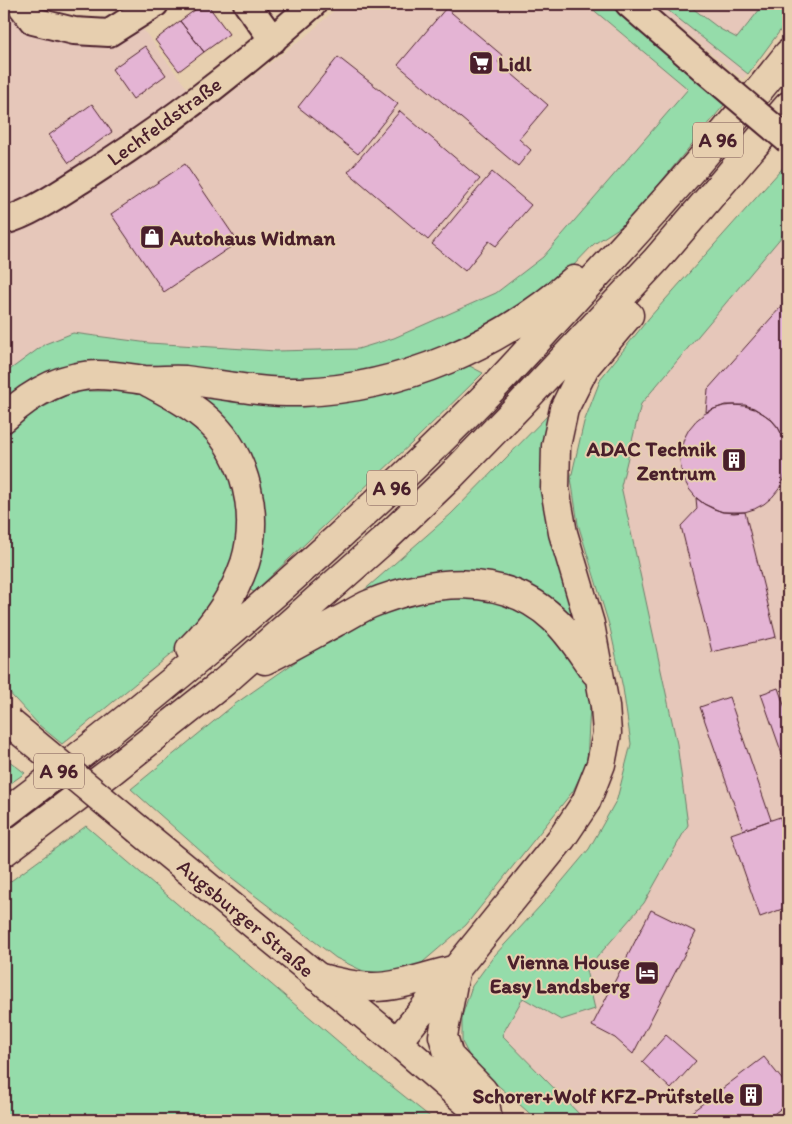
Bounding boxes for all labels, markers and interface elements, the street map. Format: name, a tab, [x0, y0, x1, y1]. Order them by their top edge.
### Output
supermarket icon: Lidl	[468, 50, 494, 76]
place label: Lidl	[498, 51, 533, 76]
street label: Lechfeldstraße	[102, 71, 226, 171]
road number: A 96	[693, 122, 743, 158]
shop icon: Autohaus Widman	[139, 224, 165, 250]
place label: Autohaus Widman	[169, 225, 336, 250]
place label: ADAC Technik Zentrum	[585, 436, 717, 485]
building icon: ADAC Technik Zentrum	[721, 447, 747, 473]
road number: A 96	[367, 470, 417, 506]
road number: A 96	[34, 754, 84, 788]
street label: Augsburger Straße	[172, 853, 320, 983]
place label: Vienna House Easy Landsberg	[490, 949, 630, 999]
hotel icon: Vienna House Easy Landsberg	[634, 960, 660, 986]
building icon: Schorer+Wolf KFZ-Prüfstelle	[738, 1082, 764, 1108]
place label: Schorer+Wolf KFZ-Prüfstelle	[472, 1083, 734, 1108]

